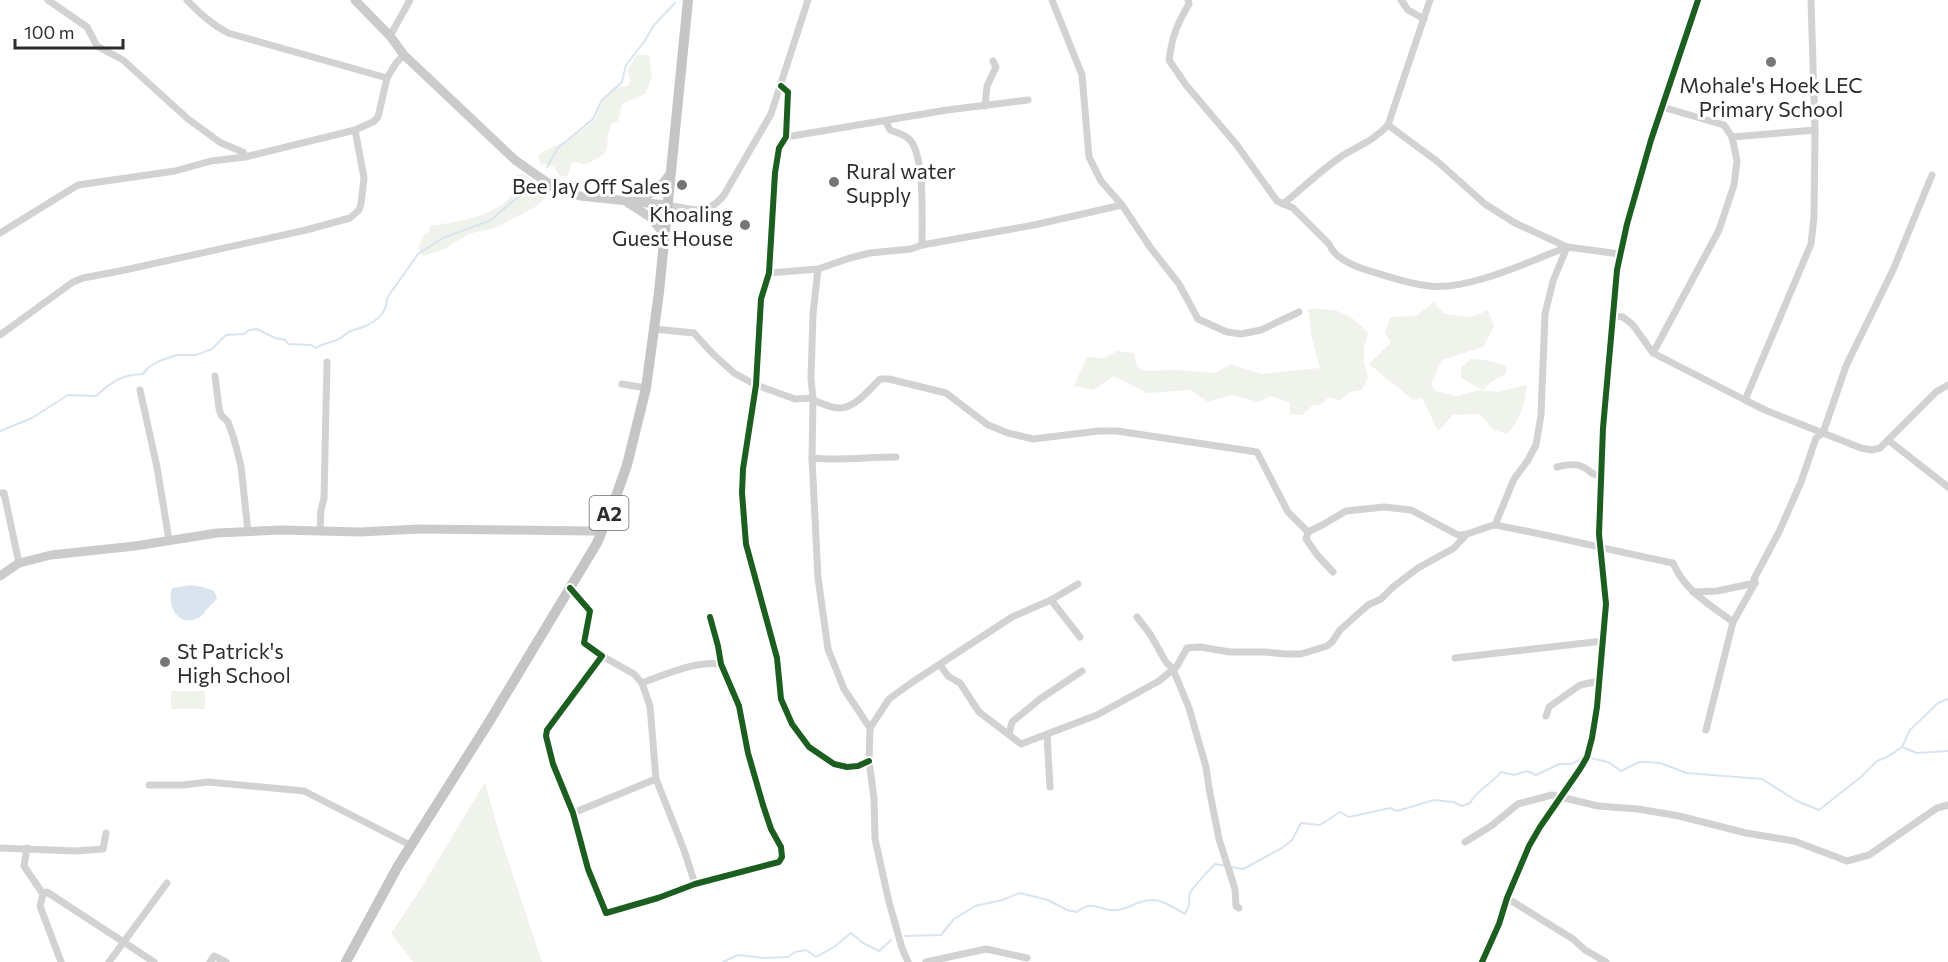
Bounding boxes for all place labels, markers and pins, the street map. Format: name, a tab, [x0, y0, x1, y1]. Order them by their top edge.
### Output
marker: Mohale's Hoek LEC Primary School	[1764, 55, 1778, 69]
place label: Mohale's Hoek LEC Primary School	[1679, 72, 1863, 121]
place label: Rural water Supply	[846, 158, 956, 207]
place label: Bee Jay Off Sales	[512, 173, 670, 198]
marker: Rural water Supply	[827, 175, 841, 189]
marker: Bee Jay Off Sales	[675, 178, 689, 192]
place label: Khoaling Guest House	[612, 201, 733, 250]
marker: Khoaling Guest House	[738, 218, 752, 232]
place label: St Patrick's High School	[177, 638, 291, 687]
marker: St Patrick's High School	[158, 655, 172, 669]

